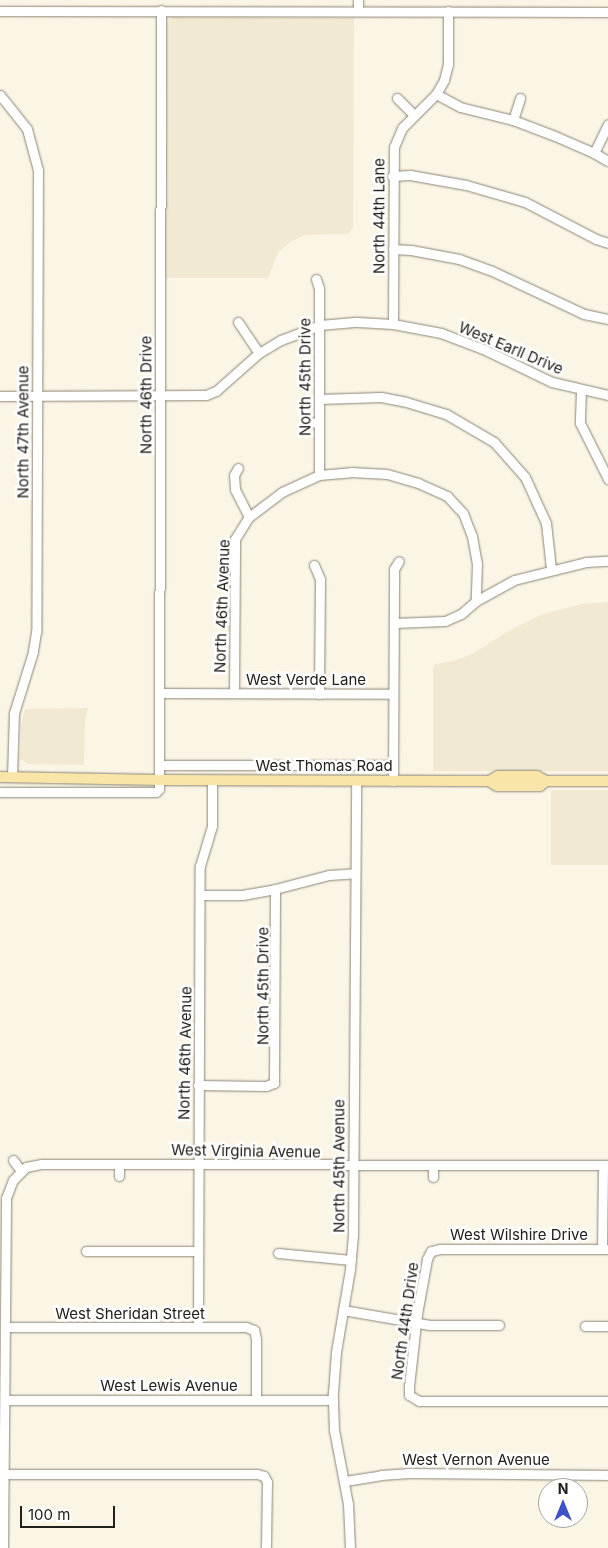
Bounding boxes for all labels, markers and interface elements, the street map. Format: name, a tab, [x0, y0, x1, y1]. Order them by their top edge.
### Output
street label: North 44th Lane	[370, 158, 388, 274]
street label: North 45th Drive	[296, 318, 314, 436]
street label: West Earll Drive	[456, 318, 566, 378]
street label: North 46th Drive	[137, 336, 155, 454]
street label: North 47th Avenue	[14, 365, 32, 499]
street label: North 46th Avenue	[211, 539, 233, 673]
street label: West Verde Lane	[246, 671, 366, 689]
street label: West Thomas Road	[255, 757, 393, 775]
street label: North 45th Drive	[254, 927, 272, 1045]
street label: North 46th Avenue	[175, 986, 195, 1120]
street label: North 45th Avenue	[330, 1099, 348, 1233]
street label: West Virginia Avenue	[171, 1141, 321, 1161]
street label: West Wilshire Drive	[450, 1226, 588, 1244]
street label: North 44th Drive	[388, 1261, 422, 1381]
street label: West Sheridan Street	[55, 1305, 205, 1323]
street label: West Lewis Avenue	[100, 1377, 238, 1395]
street label: West Vernon Avenue	[402, 1451, 550, 1469]
north arrow	[538, 1478, 588, 1528]
text: N	[558, 1480, 568, 1497]
scale bar	[22, 1496, 118, 1528]
text: 100 m	[28, 1505, 70, 1524]

